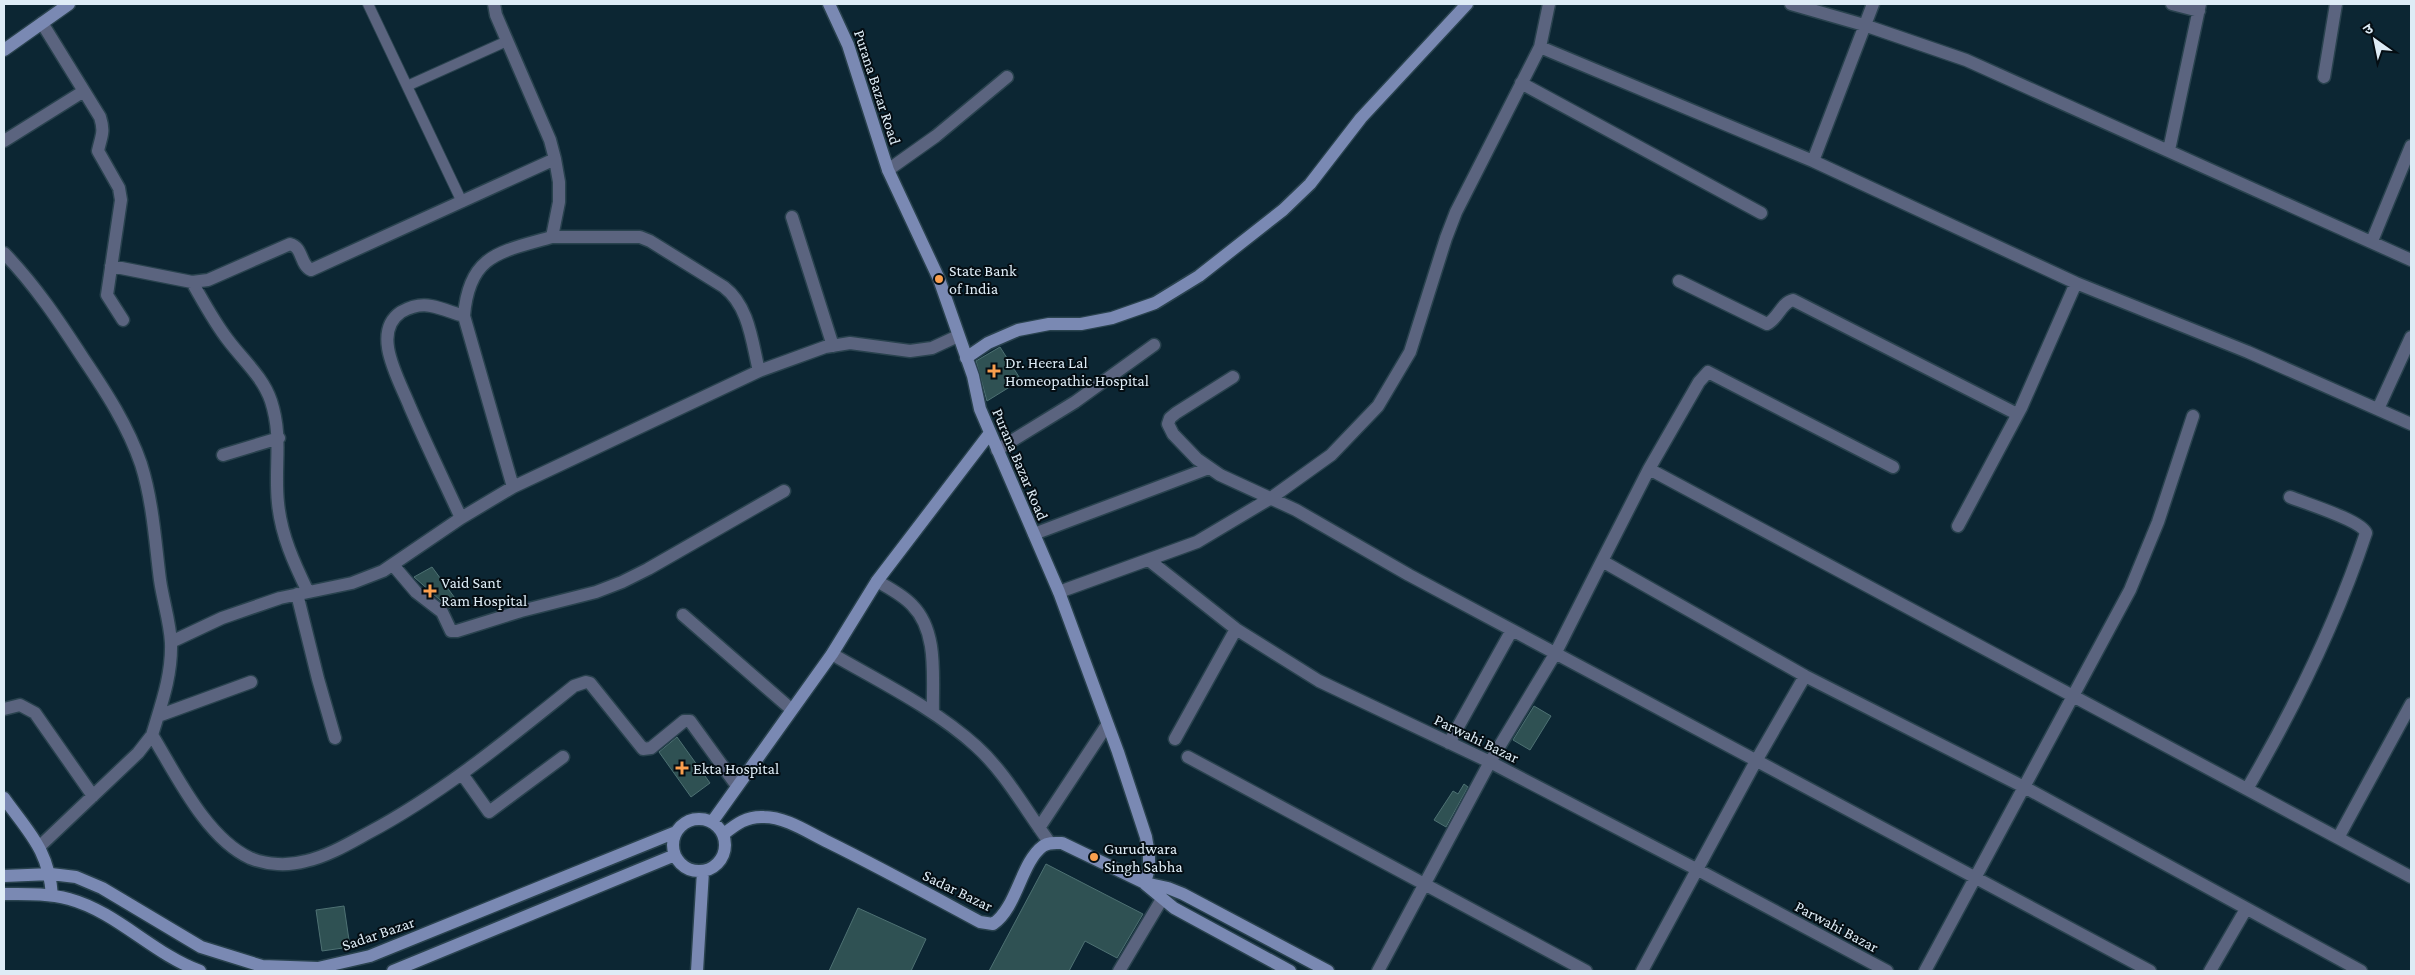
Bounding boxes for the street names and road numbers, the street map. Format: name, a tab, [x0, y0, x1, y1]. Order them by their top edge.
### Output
street label: Purana Bazar Road	[851, 28, 904, 147]
street label: Purana Bazar Road	[989, 406, 1052, 523]
street label: Parwahi Bazar	[1432, 711, 1522, 766]
street label: Sadar Bazar	[920, 866, 996, 915]
street label: Parwahi Bazar	[1792, 897, 1882, 956]
street label: Sadar Bazar	[340, 913, 417, 954]

